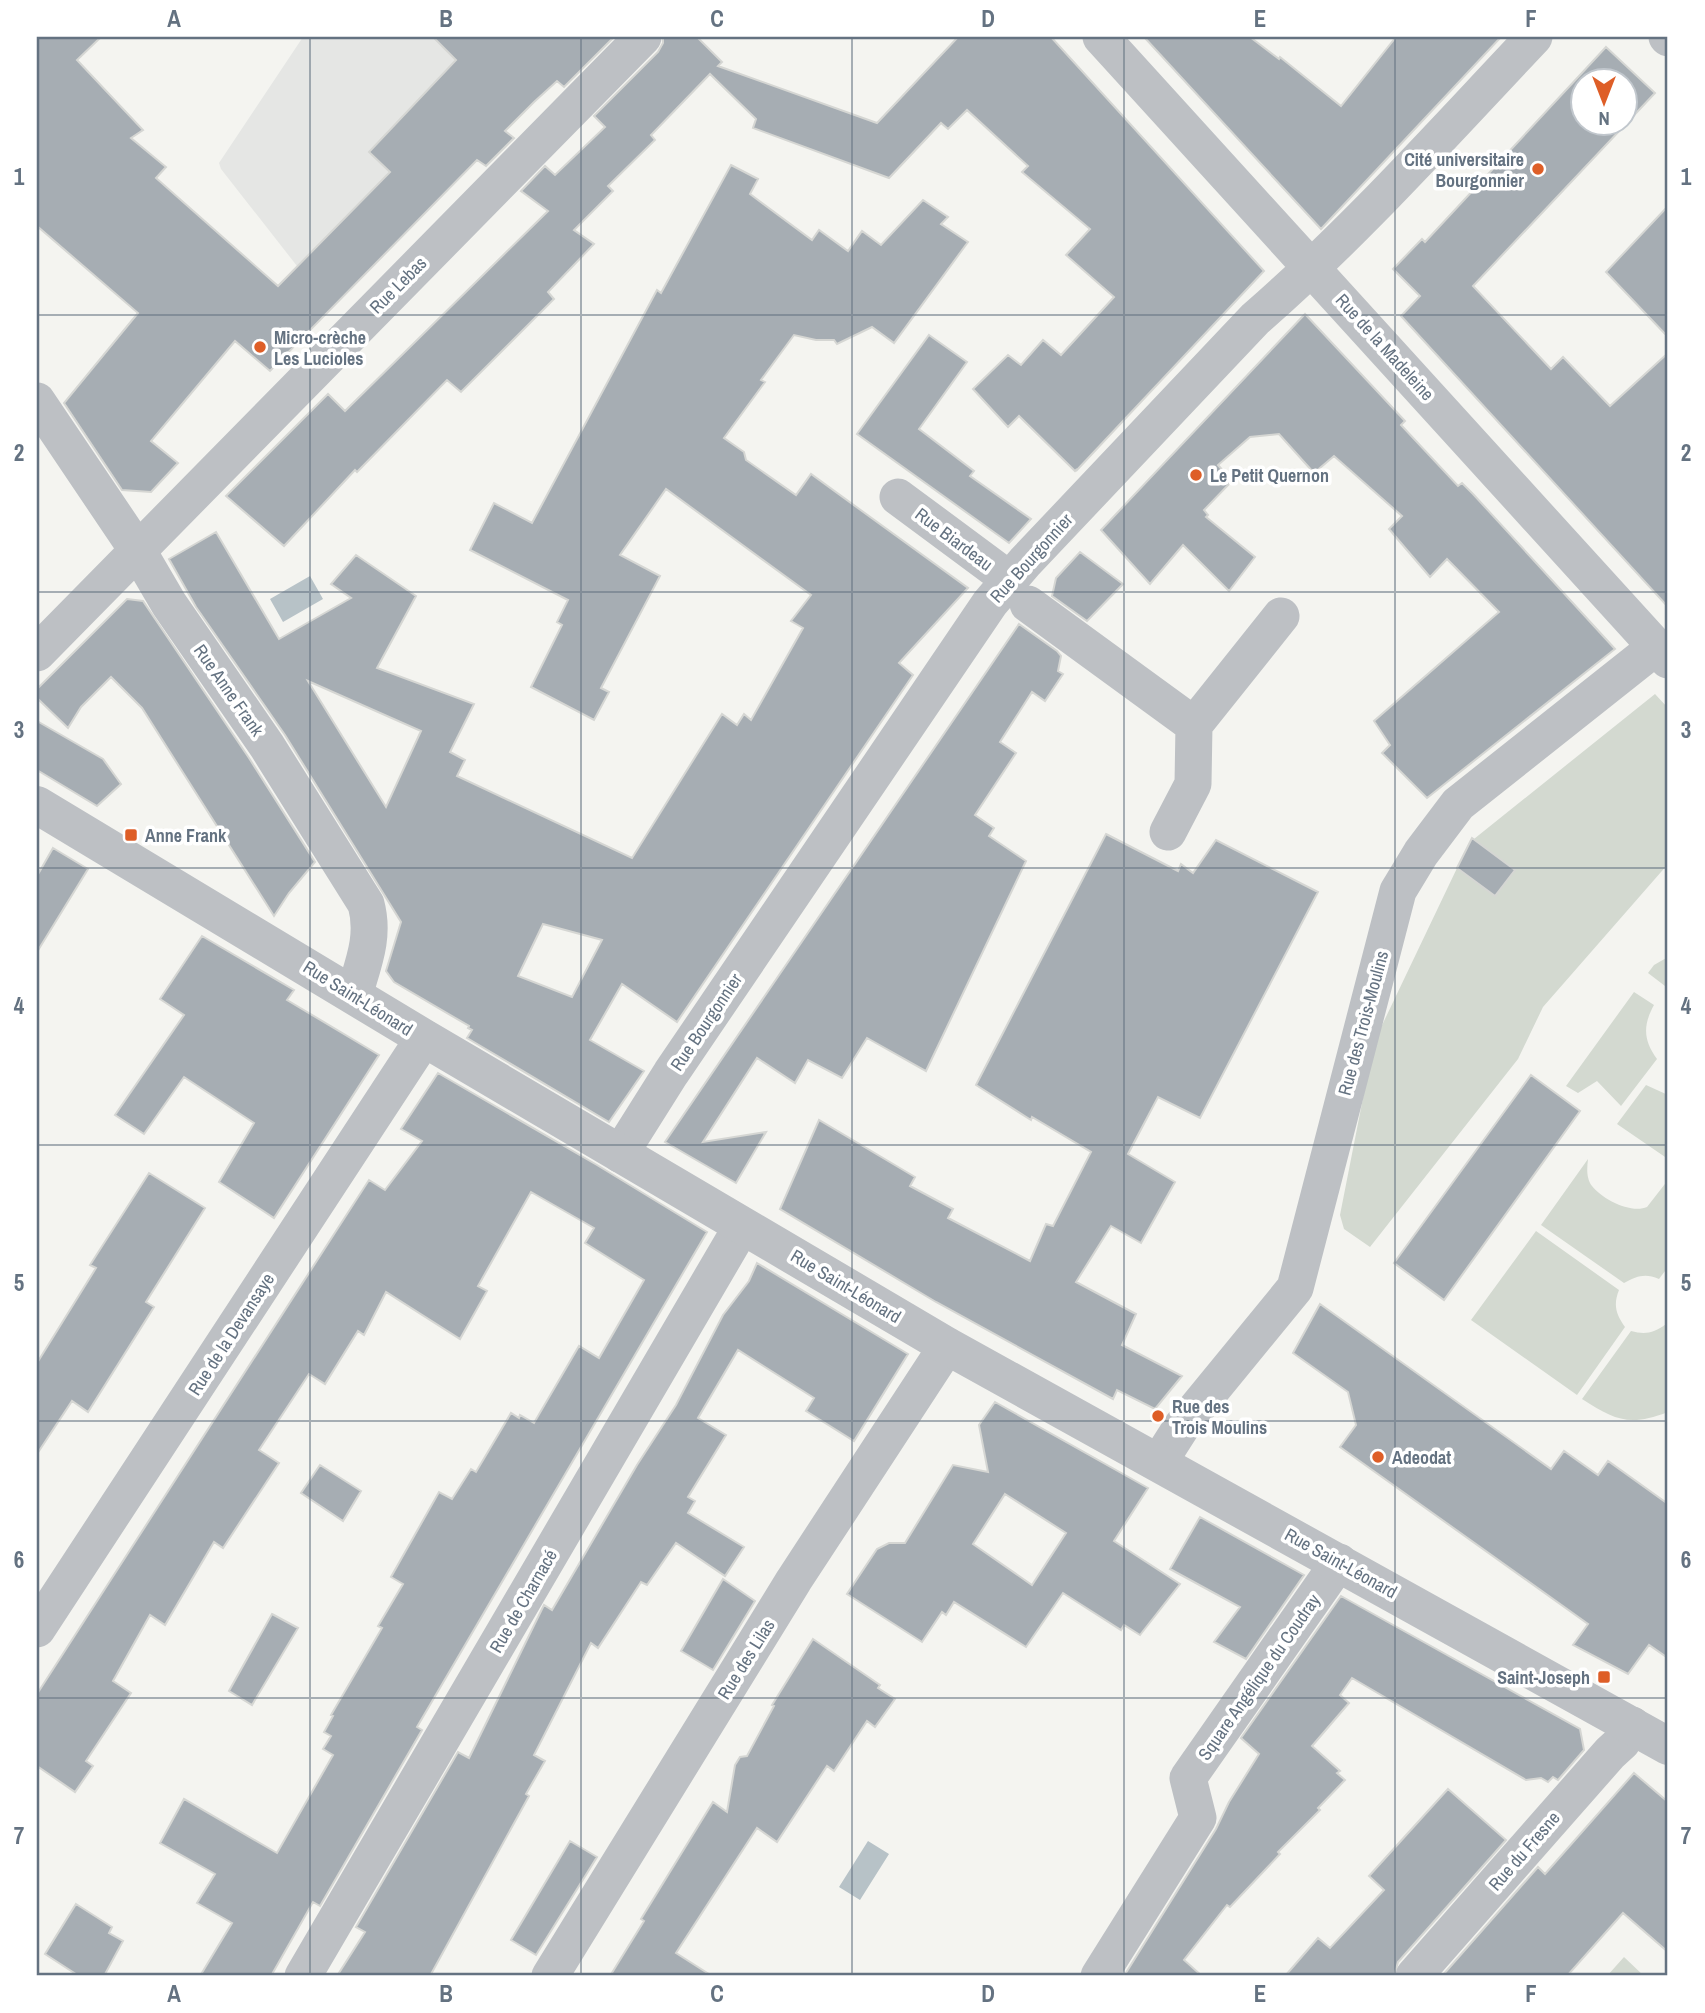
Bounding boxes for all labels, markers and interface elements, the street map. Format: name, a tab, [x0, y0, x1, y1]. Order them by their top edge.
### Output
text: A	[167, 3, 181, 34]
text: B	[439, 3, 453, 34]
text: C	[710, 3, 724, 34]
text: D	[981, 3, 995, 34]
text: E	[1254, 3, 1266, 34]
text: F	[1525, 3, 1537, 34]
north arrow	[1568, 66, 1638, 136]
text: N	[1598, 106, 1610, 132]
place label: Cité universitaire Bourgonnier	[1404, 147, 1524, 193]
text: 1	[14, 161, 25, 192]
marker: Cité universitaire Bourgonnier	[1530, 161, 1546, 177]
text: 1	[1681, 161, 1692, 192]
street label: Rue Lebas	[364, 251, 432, 319]
street label: Rue de la Madeleine	[1330, 288, 1440, 406]
place label: Micro-crèche Les Lucioles	[274, 325, 366, 371]
marker: Micro-crèche Les Lucioles	[252, 339, 268, 355]
text: 2	[14, 437, 24, 468]
text: 2	[1681, 437, 1691, 468]
place label: Le Petit Quernon	[1210, 463, 1329, 488]
marker: Le Petit Quernon	[1188, 467, 1204, 483]
street label: Rue Biardeau	[910, 502, 998, 576]
street label: Rue Bourgonnier	[984, 508, 1078, 608]
street label: Rue Anne Frank	[188, 639, 270, 741]
text: 3	[14, 714, 24, 745]
text: 3	[1681, 714, 1691, 745]
place label: Anne Frank	[145, 823, 227, 848]
marker: Anne Frank	[123, 827, 139, 843]
street label: Rue des Trois-Moulins	[1332, 948, 1394, 1098]
street label: Rue Saint-Léonard	[298, 954, 418, 1042]
street label: Rue Bourgonnier	[664, 968, 748, 1076]
text: 4	[14, 990, 25, 1021]
text: 4	[1681, 990, 1692, 1021]
street label: Rue Saint-Léonard	[786, 1243, 906, 1329]
text: 5	[14, 1267, 24, 1298]
text: 5	[1681, 1267, 1691, 1298]
street label: Rue de la Devansaye	[182, 1268, 280, 1400]
place label: Rue des Trois Moulins	[1172, 1394, 1267, 1440]
marker: Rue des Trois Moulins	[1150, 1408, 1166, 1424]
place label: Adeodat	[1392, 1445, 1451, 1470]
marker: Adeodat	[1370, 1449, 1386, 1465]
street label: Rue Saint-Léonard	[1280, 1522, 1402, 1604]
text: 6	[14, 1544, 24, 1575]
text: 6	[1681, 1544, 1691, 1575]
street label: Rue de Charnacé	[483, 1545, 563, 1657]
street label: Square Angélique du Coudray	[1192, 1588, 1326, 1765]
street label: Rue des Lilas	[711, 1614, 781, 1704]
place label: Saint-Joseph	[1497, 1665, 1590, 1690]
marker: Saint-Joseph	[1596, 1669, 1612, 1685]
street label: Rue du Fresne	[1483, 1806, 1565, 1896]
text: 7	[14, 1820, 24, 1851]
text: 7	[1681, 1820, 1691, 1851]
text: A	[167, 1978, 181, 2009]
text: B	[439, 1978, 453, 2009]
text: C	[710, 1978, 724, 2009]
text: D	[981, 1978, 995, 2009]
text: E	[1254, 1978, 1266, 2009]
text: F	[1525, 1978, 1537, 2009]

